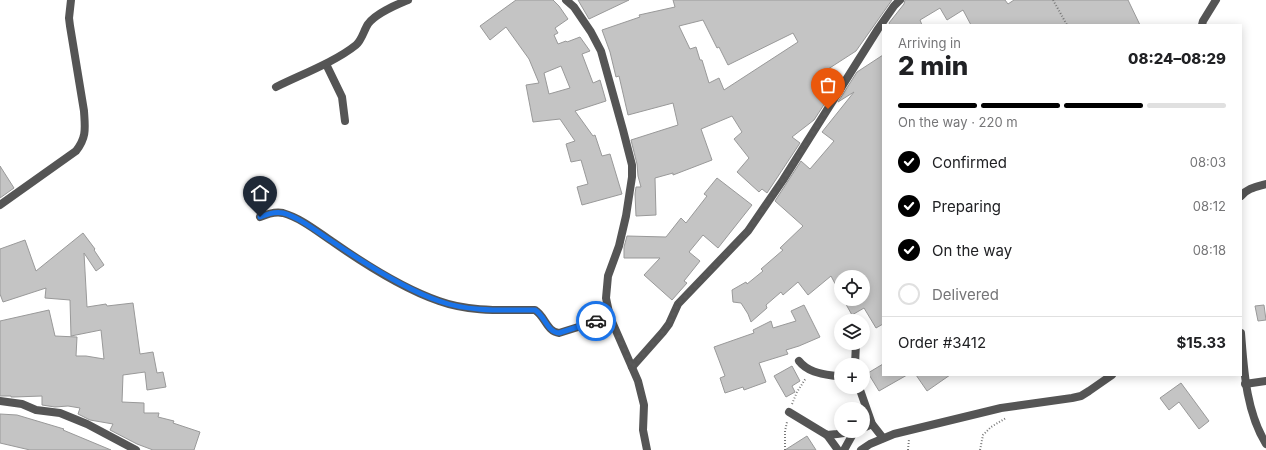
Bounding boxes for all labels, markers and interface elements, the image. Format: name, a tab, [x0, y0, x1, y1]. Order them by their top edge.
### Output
text: Arriving in	[898, 35, 961, 51]
text: 08:24–08:29	[1128, 49, 1226, 68]
text: 2 min	[898, 50, 968, 81]
pin	[811, 68, 845, 109]
icon: bag	[817, 74, 839, 96]
text: On the way · 220 m	[898, 114, 1018, 130]
icon: check	[898, 151, 920, 173]
text: Confirmed	[932, 153, 1007, 172]
text: 08:03	[1190, 154, 1226, 170]
pin	[243, 176, 277, 217]
icon: home	[249, 182, 271, 204]
icon: check	[898, 195, 920, 217]
text: Preparing	[932, 197, 1001, 216]
text: 08:12	[1193, 198, 1226, 214]
icon: check	[898, 239, 920, 261]
text: On the way	[932, 241, 1012, 260]
text: 08:18	[1193, 242, 1226, 258]
map controls	[834, 270, 870, 438]
button: locate	[834, 270, 870, 306]
text: Delivered	[932, 285, 999, 304]
courier	[576, 301, 616, 341]
icon: car	[585, 310, 607, 332]
button: layers	[834, 314, 870, 350]
text: Order #3412	[898, 333, 986, 352]
text: $15.33	[1176, 333, 1226, 352]
button: +	[834, 358, 870, 394]
button: −	[834, 402, 870, 438]

